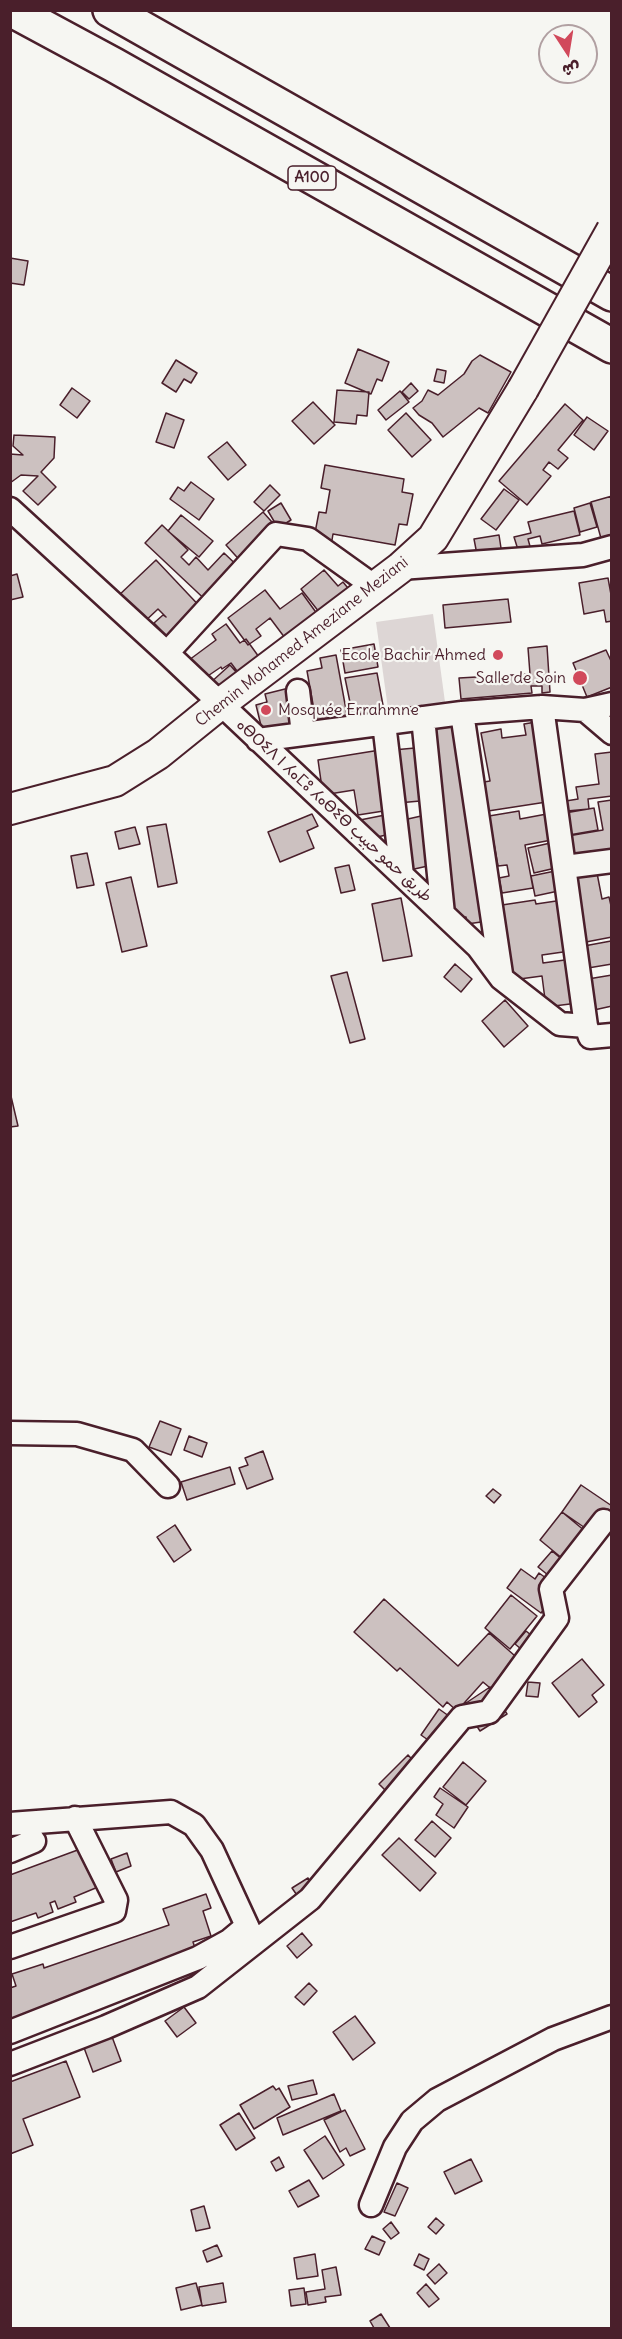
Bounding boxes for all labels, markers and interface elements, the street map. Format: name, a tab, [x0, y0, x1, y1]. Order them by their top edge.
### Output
north arrow	[538, 24, 598, 84]
text: ش	[561, 58, 582, 81]
road number: A100	[288, 166, 336, 190]
street label: Chemin Mohamed Ameziane Meziani	[192, 553, 412, 731]
place label: Ecole Bachir Ahmed	[341, 645, 486, 665]
marker: Ecole Bachir Ahmed	[491, 648, 505, 662]
place label: Salle de Soin	[476, 668, 566, 688]
marker: Salle de Soin	[571, 669, 589, 687]
place label: Mosquée Errahmne	[278, 700, 419, 720]
marker: Mosquée Errahmne	[259, 703, 273, 717]
street label: ⴰⴱⵔⵉⴷ ⵏ ⵃⴰⵎⵓ ⵃⴰⴱⵉⴱ طريق حمو حبيب	[232, 715, 436, 907]

